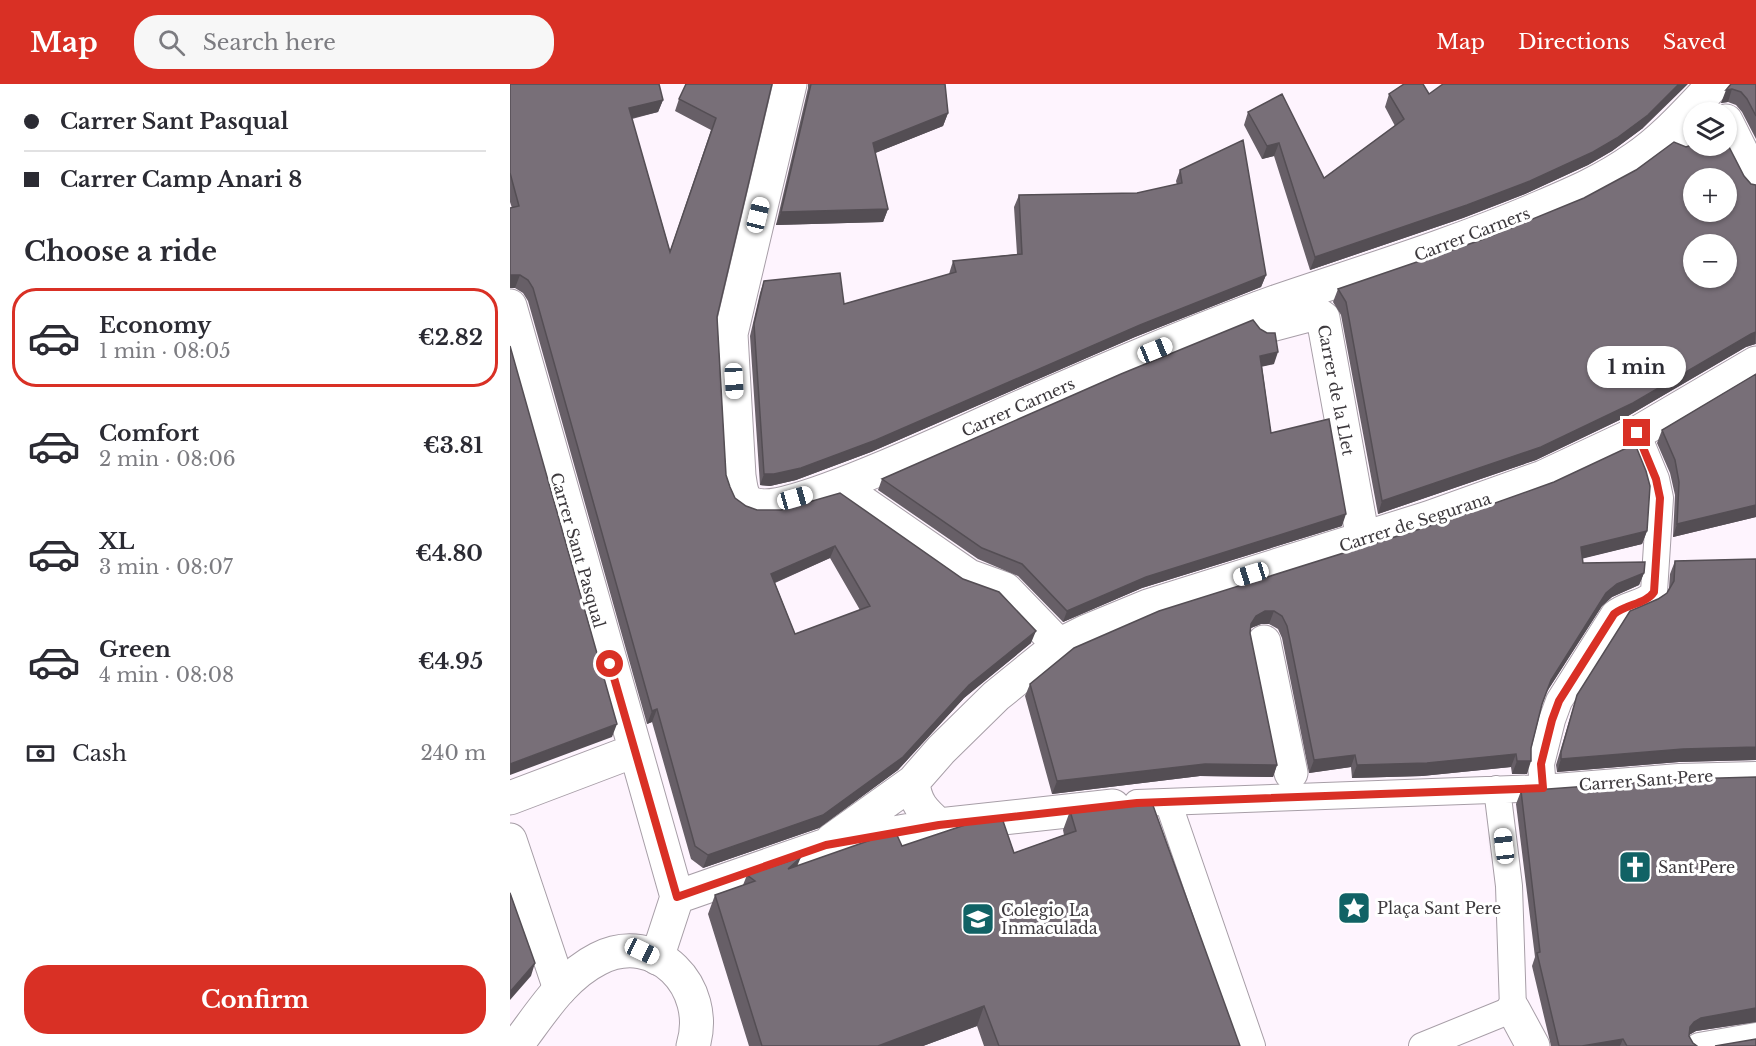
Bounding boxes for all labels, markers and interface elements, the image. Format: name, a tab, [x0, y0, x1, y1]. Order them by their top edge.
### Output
search box	[134, 15, 554, 69]
text: Map	[30, 25, 98, 60]
icon: search	[155, 26, 188, 59]
text: Search here	[203, 29, 336, 56]
text: Map	[1436, 29, 1485, 55]
text: Directions	[1518, 29, 1630, 55]
text: Saved	[1663, 29, 1726, 55]
map controls	[1683, 102, 1737, 288]
button: layers	[1683, 102, 1737, 156]
text: Carrer Sant Pasqual	[60, 108, 289, 135]
text: Carrer Camp Anari 8	[60, 166, 302, 193]
button: +	[1683, 168, 1737, 222]
car	[745, 195, 771, 235]
street label: Carrer Carners	[1411, 203, 1533, 265]
button: −	[1683, 234, 1737, 288]
text: Choose a ride	[24, 235, 217, 268]
icon: car	[27, 311, 81, 365]
text: Economy	[99, 312, 211, 339]
street label: Carrer de la Llet	[1314, 323, 1358, 457]
text: €2.82	[418, 324, 483, 351]
car	[1135, 335, 1175, 365]
text: 1 min · 08:05	[99, 339, 231, 363]
callout: 1 min	[1588, 346, 1686, 388]
text: 1 min	[1608, 355, 1665, 379]
car	[724, 363, 744, 399]
street label: Carrer Carners	[958, 373, 1078, 441]
icon: car	[27, 419, 81, 473]
route end	[1623, 419, 1650, 446]
text: Comfort	[99, 420, 199, 447]
text: €3.81	[423, 432, 483, 459]
text: 2 min · 08:06	[99, 447, 236, 471]
street label: Carrer Sant Pasqual	[546, 470, 610, 630]
car	[775, 484, 815, 512]
street label: Carrer de Segurana	[1337, 488, 1494, 556]
icon: car	[27, 527, 81, 581]
text: XL	[99, 528, 134, 555]
text: €4.80	[415, 540, 483, 567]
text: 3 min · 08:07	[99, 555, 233, 579]
car	[1231, 560, 1271, 588]
icon: car	[27, 635, 81, 689]
text: Green	[99, 636, 171, 663]
text: €4.95	[418, 648, 483, 675]
route start	[596, 650, 623, 677]
text: 4 min · 08:08	[99, 663, 234, 687]
icon: cash	[24, 737, 57, 770]
text: Cash	[72, 740, 127, 767]
text: 240 m	[421, 741, 486, 765]
street label: Carrer Sant Pere	[1578, 765, 1714, 795]
car	[1493, 827, 1515, 865]
church icon: Sant Pere	[1617, 849, 1653, 885]
place label: Sant Pere	[1658, 857, 1735, 877]
place icon: Plaça Sant Pere	[1336, 890, 1372, 926]
place label: Plaça Sant Pere	[1377, 898, 1501, 918]
place label: Colegio La Inmaculada	[1001, 900, 1098, 938]
school or university icon: Colegio La Inmaculada	[960, 901, 996, 937]
car	[622, 935, 662, 967]
button: Confirm	[24, 965, 486, 1034]

